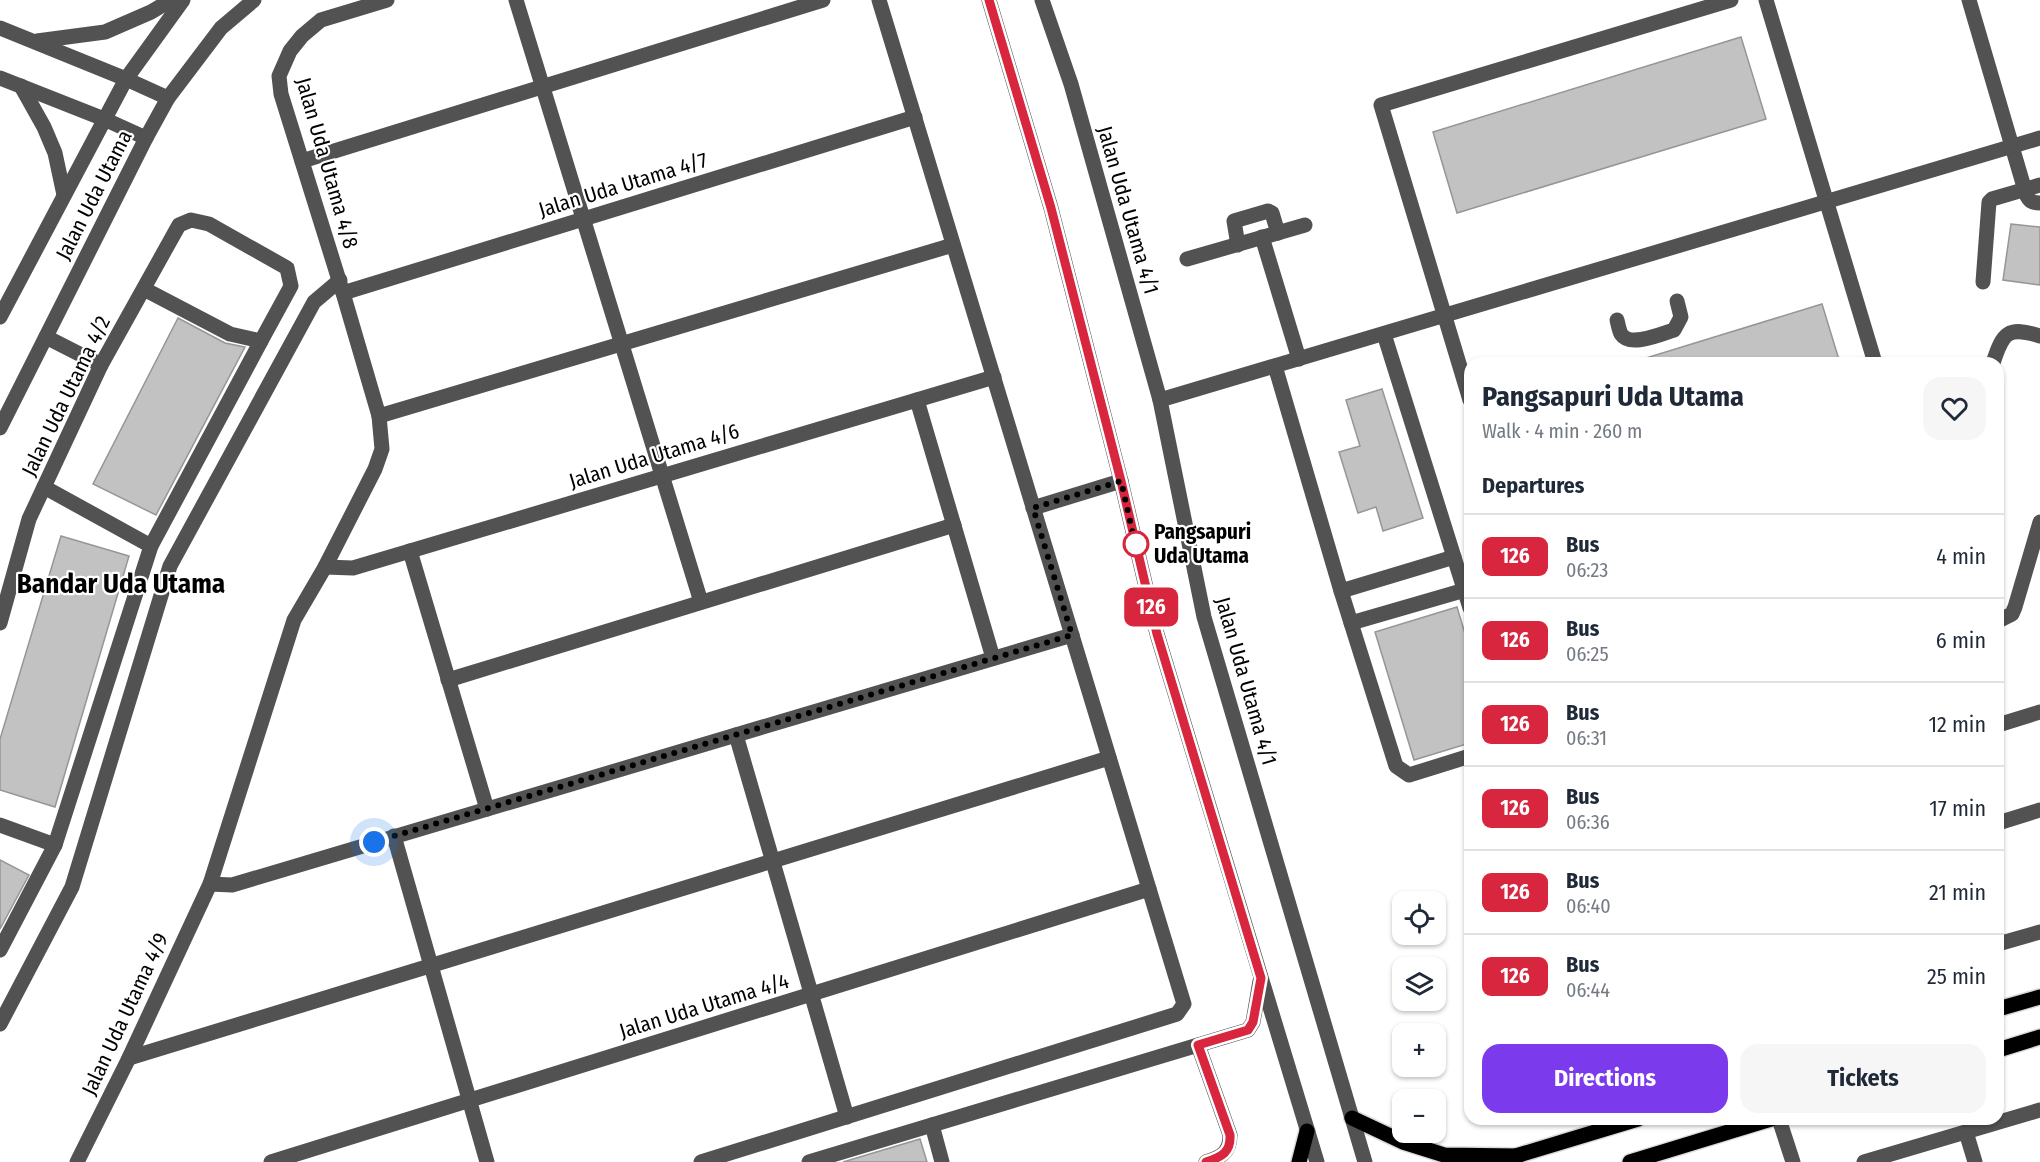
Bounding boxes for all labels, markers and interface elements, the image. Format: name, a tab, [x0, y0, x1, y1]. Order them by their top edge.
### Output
street label: Jalan Uda Utama 4/8	[290, 75, 364, 251]
street label: Jalan Uda Utama 4/1	[1092, 123, 1164, 297]
street label: Jalan Uda Utama	[50, 126, 138, 264]
street label: Jalan Uda Utama 4/7	[535, 147, 711, 223]
street label: Jalan Uda Utama 4/2	[16, 312, 116, 480]
button: heart	[1923, 377, 1986, 440]
text: Pangsapuri Uda Utama	[1482, 380, 1744, 413]
street label: Jalan Uda Utama 4/6	[566, 418, 742, 494]
text: Walk · 4 min · 260 m	[1482, 419, 1642, 443]
text: Departures	[1482, 472, 1584, 499]
place label: Pangsapuri Uda Utama	[1154, 519, 1251, 569]
marker: Pangsapuri Uda Utama	[1123, 531, 1149, 557]
text: Bus	[1566, 531, 1599, 558]
text: 126	[1500, 543, 1530, 569]
text: 4 min	[1936, 543, 1986, 570]
text: 06:23	[1566, 558, 1608, 582]
district label: Bandar Uda Utama	[17, 568, 225, 600]
line badge: 126	[1116, 588, 1186, 626]
text: 126	[1136, 594, 1166, 620]
street label: Jalan Uda Utama 4/1	[1210, 594, 1282, 768]
text: Bus	[1566, 615, 1599, 642]
text: 126	[1500, 627, 1530, 653]
text: 6 min	[1936, 627, 1986, 654]
text: 06:25	[1566, 642, 1609, 666]
text: Bus	[1566, 699, 1599, 726]
text: 126	[1500, 711, 1530, 737]
text: 12 min	[1928, 711, 1986, 738]
text: 06:31	[1566, 726, 1607, 750]
text: Bus	[1566, 783, 1599, 810]
text: 126	[1500, 795, 1530, 821]
text: 17 min	[1929, 795, 1986, 822]
text: 06:36	[1566, 810, 1610, 834]
your location	[359, 827, 389, 857]
text: Bus	[1566, 867, 1599, 894]
text: 126	[1500, 879, 1530, 905]
text: 21 min	[1929, 879, 1986, 906]
map controls	[1392, 891, 1446, 1143]
button: locate	[1392, 891, 1446, 945]
text: 06:40	[1566, 894, 1611, 918]
street label: Jalan Uda Utama 4/9	[76, 929, 174, 1099]
text: Bus	[1566, 951, 1599, 978]
button: layers	[1392, 957, 1446, 1011]
text: 126	[1500, 963, 1530, 989]
text: 25 min	[1927, 963, 1986, 990]
street label: Jalan Uda Utama 4/4	[616, 968, 792, 1044]
text: 06:44	[1566, 978, 1610, 1002]
button: +	[1392, 1023, 1446, 1077]
button: Directions	[1482, 1044, 1728, 1113]
button: Tickets	[1740, 1044, 1986, 1113]
button: −	[1392, 1089, 1446, 1143]

